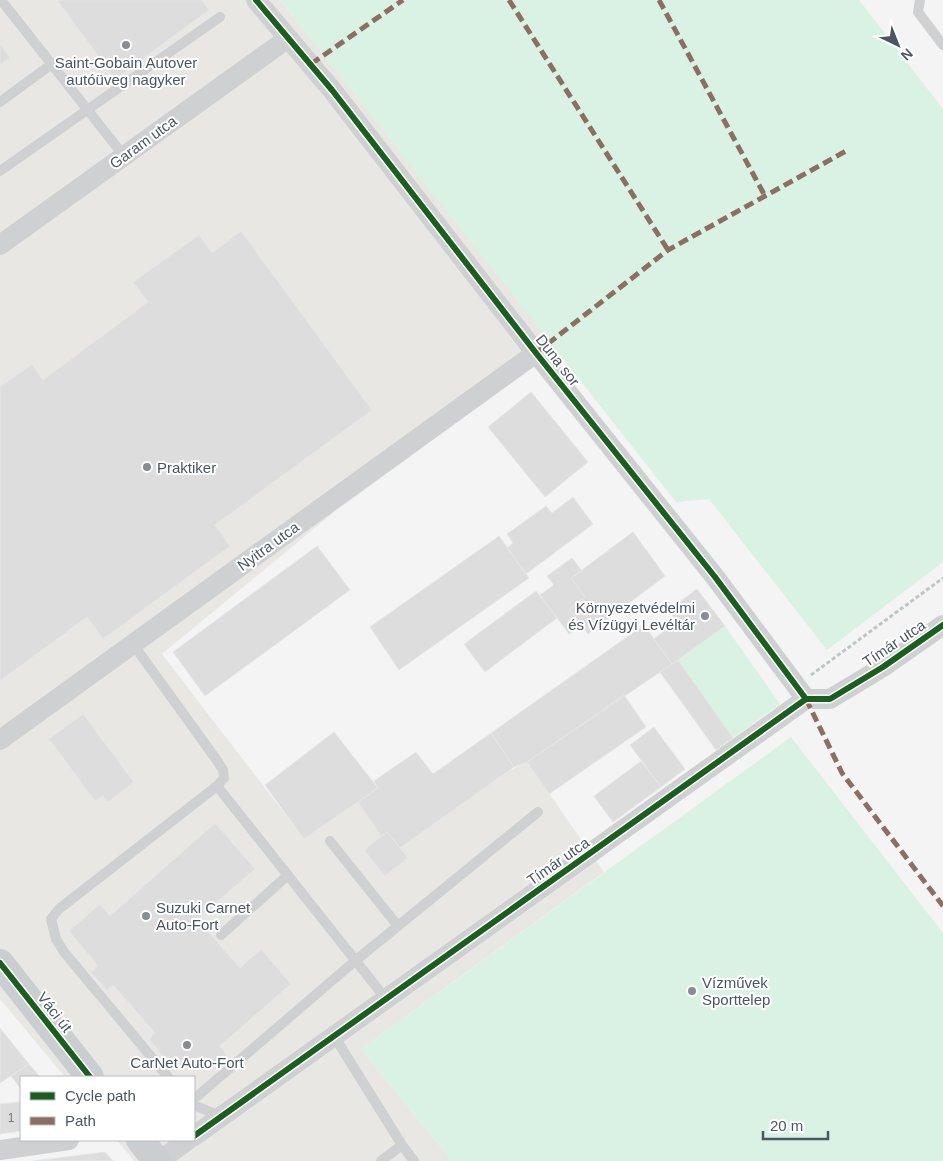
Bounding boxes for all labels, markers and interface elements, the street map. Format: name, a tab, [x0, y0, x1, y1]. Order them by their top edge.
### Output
north arrow	[873, 20, 923, 70]
marker: Saint-Gobain Autover autóüveg nagyker	[120, 39, 132, 51]
text: N	[898, 45, 916, 64]
place label: Saint-Gobain Autover autóüveg nagyker	[55, 54, 197, 88]
street label: Garam utca	[106, 112, 180, 172]
street label: Duna sor	[533, 331, 583, 389]
place label: Praktiker	[157, 459, 216, 476]
marker: Praktiker	[141, 461, 153, 473]
street label: Nyitra utca	[234, 518, 303, 574]
place label: Környezetvédelmi és Vízügyi Levéltár	[568, 599, 695, 633]
marker: Környezetvédelmi és Vízügyi Levéltár	[699, 610, 711, 622]
street label: Tímár utca	[860, 616, 929, 670]
street label: Tímár utca	[524, 833, 593, 889]
place label: Suzuki Carnet Auto-Fort	[156, 899, 251, 933]
marker: Suzuki Carnet Auto-Fort	[140, 910, 152, 922]
place label: Vízművek Sporttelep	[702, 974, 770, 1008]
marker: Vízművek Sporttelep	[686, 985, 698, 997]
street label: Váci út	[34, 989, 76, 1036]
marker: CarNet Auto-Fort	[181, 1039, 193, 1051]
place label: CarNet Auto-Fort	[130, 1054, 245, 1071]
legend	[20, 1076, 195, 1141]
text: Cycle path	[65, 1087, 136, 1104]
scale bar	[763, 1108, 828, 1140]
house number: 1	[8, 1111, 15, 1125]
text: Path	[65, 1112, 96, 1129]
text: 20 m	[770, 1117, 803, 1134]

